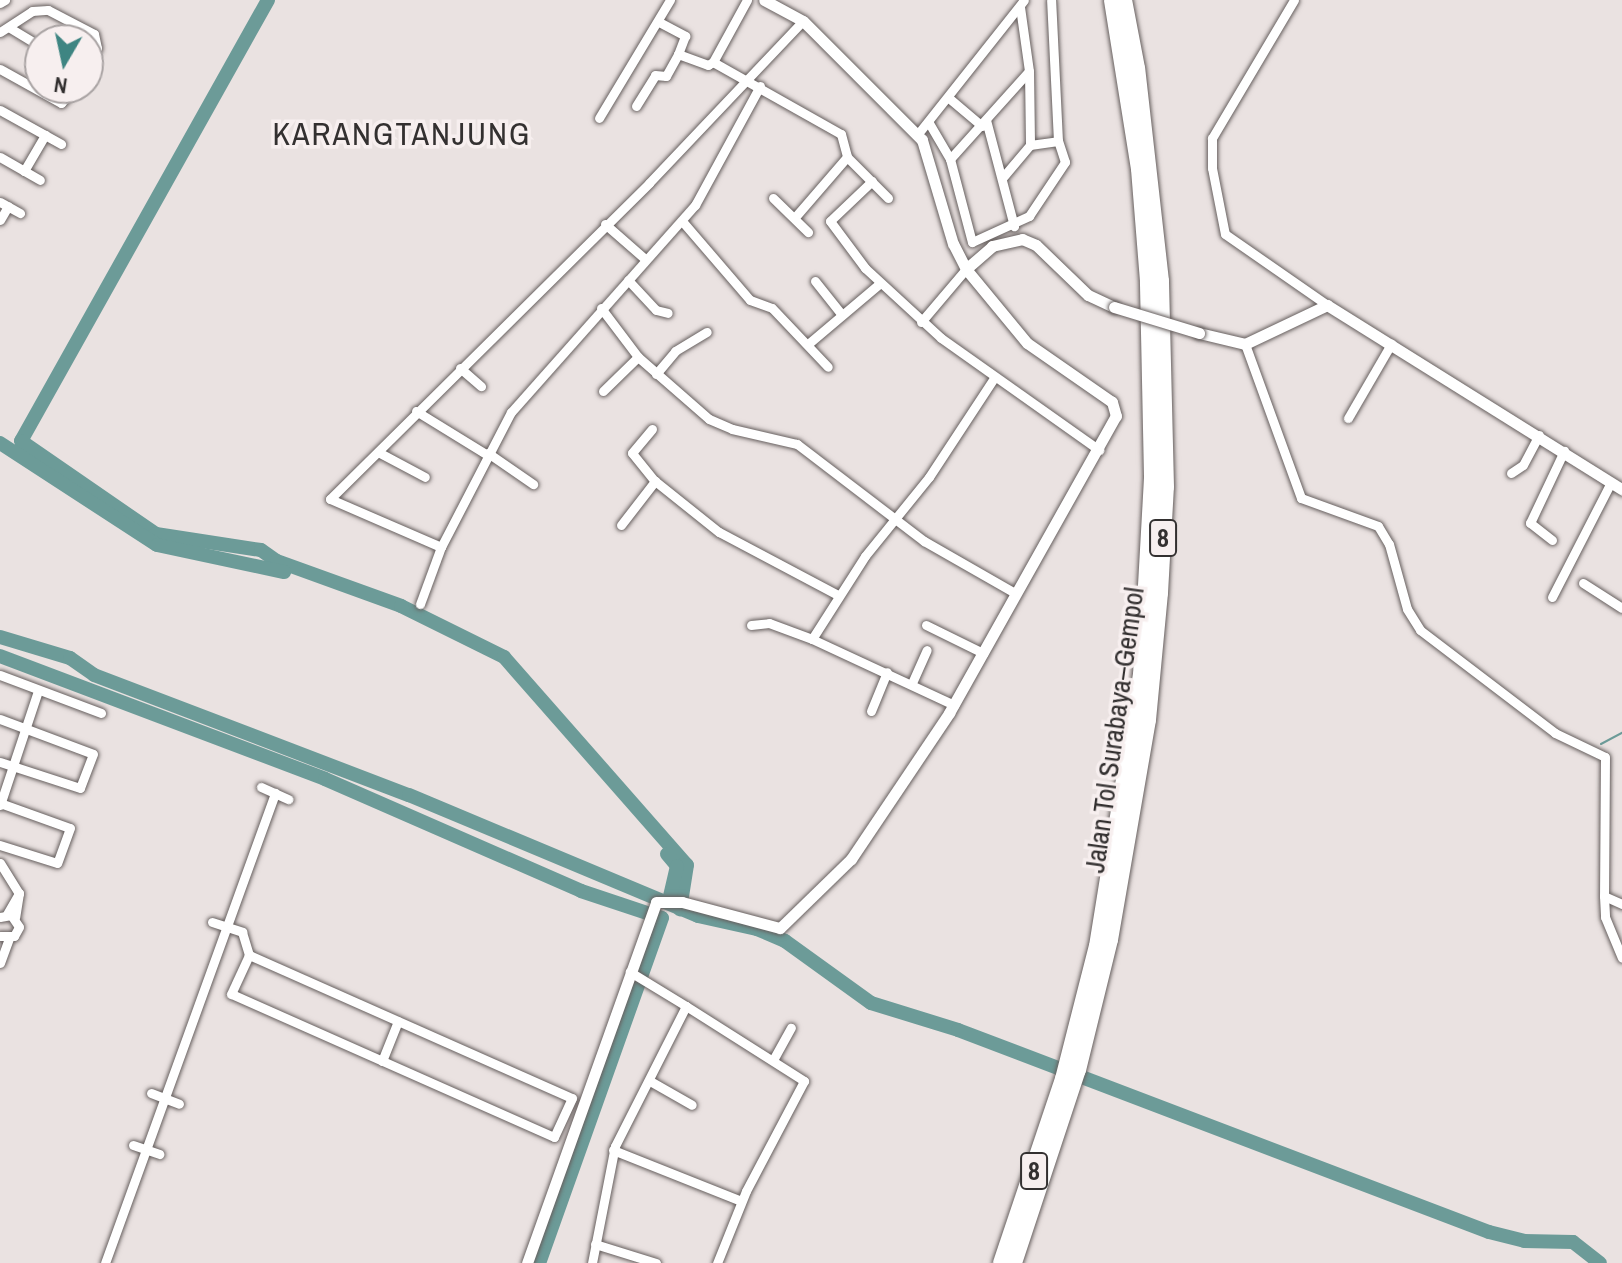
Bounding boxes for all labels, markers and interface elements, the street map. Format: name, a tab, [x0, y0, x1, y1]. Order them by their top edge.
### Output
north arrow	[24, 24, 104, 104]
text: N	[52, 70, 69, 102]
district label: KARANGTANJUNG	[273, 115, 531, 153]
road number: 8	[1149, 516, 1177, 560]
street label: Jalan Tol Surabaya–Gempol	[1077, 585, 1151, 875]
road number: 8	[1020, 1149, 1048, 1193]

